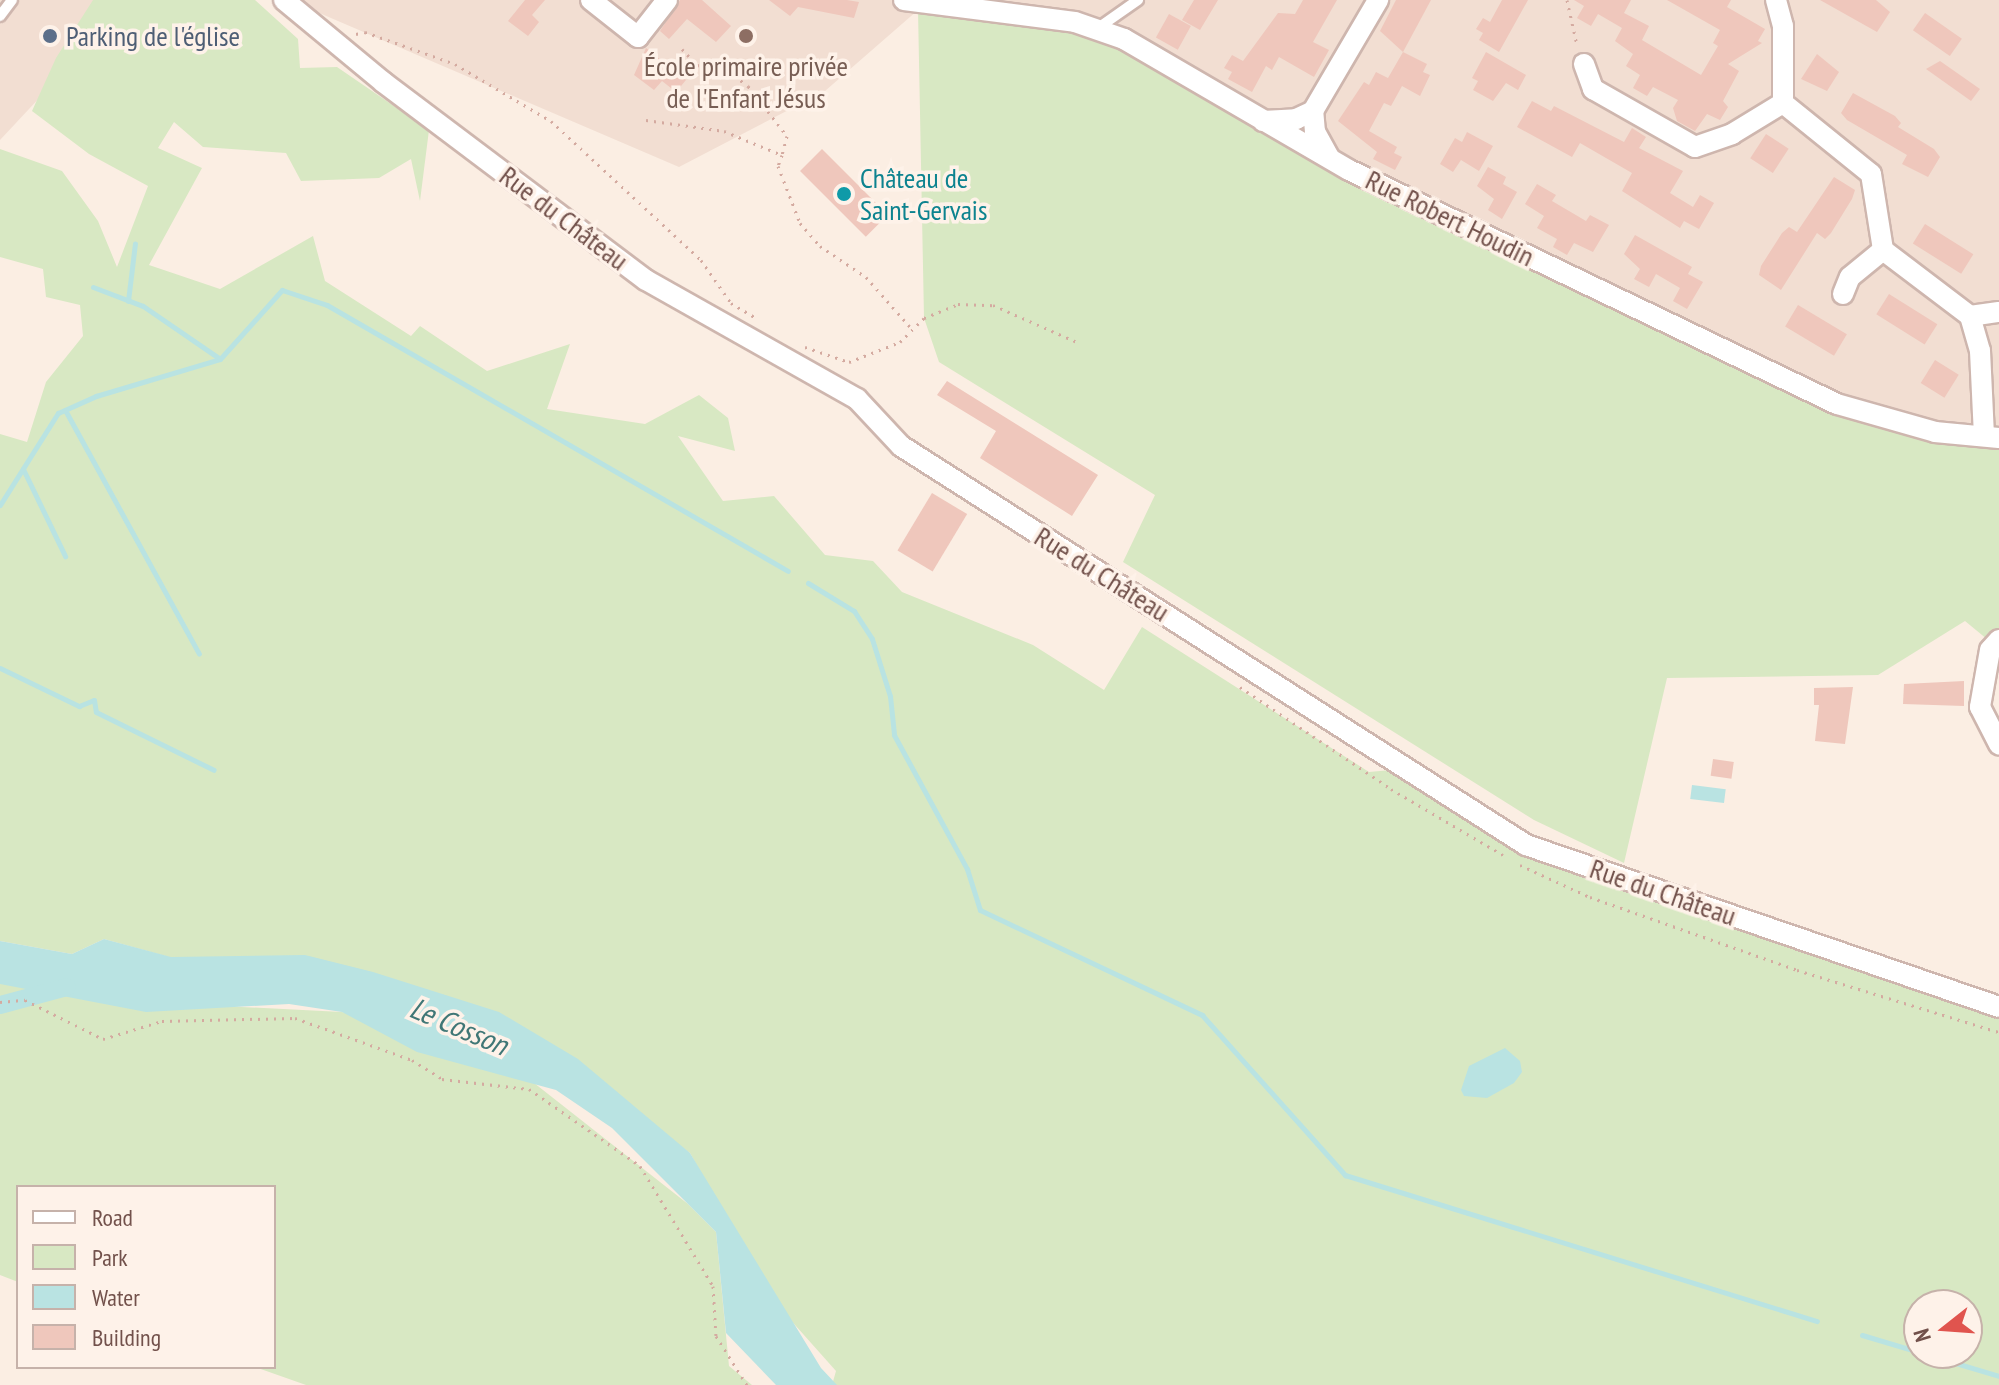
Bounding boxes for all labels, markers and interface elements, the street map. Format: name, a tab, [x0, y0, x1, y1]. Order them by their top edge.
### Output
place label: Parking de l'église	[66, 19, 240, 53]
marker: Parking de l'église	[41, 27, 59, 45]
marker: École primaire privée de l'Enfant Jésus	[737, 27, 755, 45]
place label: École primaire privée de l'Enfant Jésus	[644, 49, 848, 115]
street label: Rue du Château	[493, 159, 635, 277]
place label: Château de Saint-Gervais	[860, 161, 987, 227]
street label: Rue Robert Houdin	[1360, 163, 1540, 273]
marker: Château de Saint-Gervais	[835, 185, 853, 203]
street label: Rue du Château	[1029, 519, 1175, 629]
street label: Rue du Château	[1586, 851, 1740, 933]
water label: Le Cosson	[405, 989, 513, 1063]
legend	[16, 1185, 276, 1369]
text: Road	[92, 1202, 133, 1233]
text: Park	[92, 1242, 128, 1273]
text: Water	[92, 1282, 140, 1313]
north arrow	[1903, 1289, 1983, 1369]
text: Building	[92, 1322, 161, 1353]
text: N	[1907, 1326, 1937, 1345]

